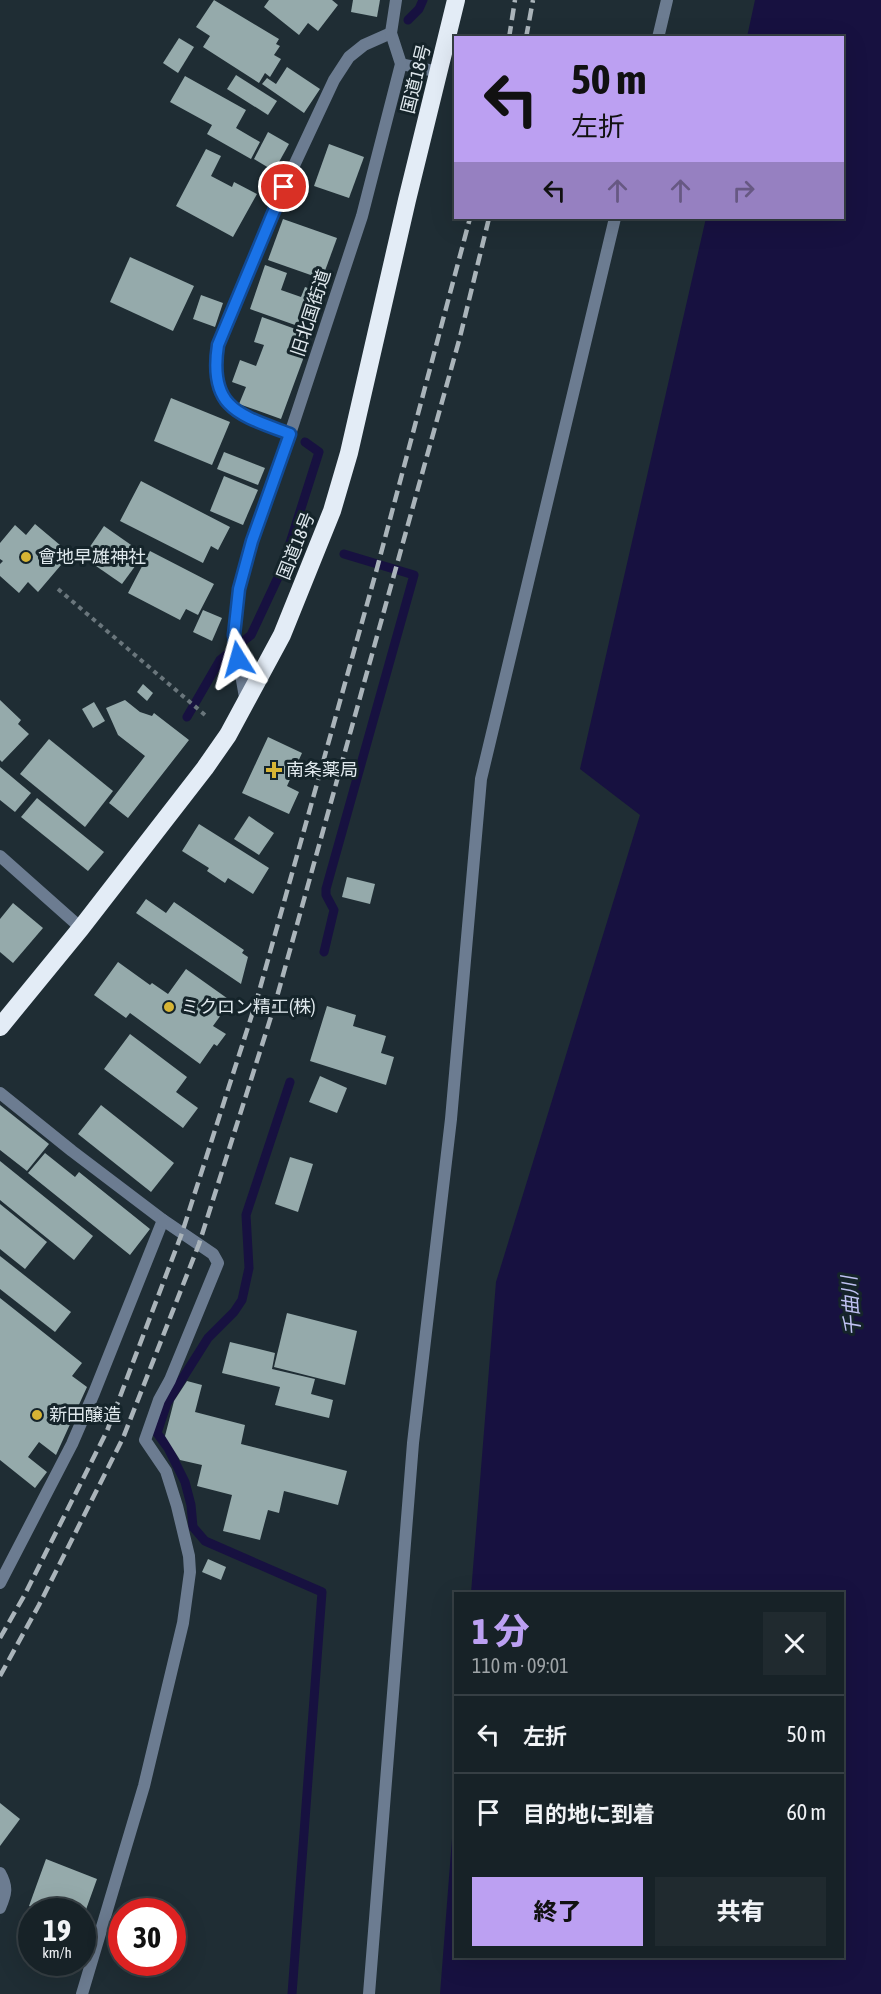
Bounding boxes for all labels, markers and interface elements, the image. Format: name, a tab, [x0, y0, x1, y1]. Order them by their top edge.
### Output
street label: 国道18号	[397, 42, 434, 116]
text: 50 m	[571, 55, 646, 103]
icon: left	[472, 60, 550, 138]
text: 左折	[571, 111, 625, 142]
pin	[258, 161, 309, 212]
icon: arrive	[267, 170, 300, 203]
icon: left	[538, 174, 571, 207]
icon: ahead	[601, 174, 634, 207]
icon: ahead	[664, 174, 697, 207]
icon: right	[727, 174, 760, 207]
street label: 旧北国街道	[287, 267, 334, 359]
street label: 国道18号	[273, 509, 319, 583]
place label: 會地早雄神社	[38, 546, 146, 567]
marker: 會地早雄神社	[19, 550, 33, 564]
position arrow	[206, 627, 270, 691]
place label: 南条薬局	[286, 759, 358, 780]
marker: 南条薬局	[267, 763, 281, 777]
place label: ミクロン精工(株)	[181, 996, 316, 1017]
marker: ミクロン精工(株)	[162, 1000, 176, 1014]
water label: 千曲川	[837, 1273, 864, 1337]
place label: 新田醸造	[49, 1404, 121, 1425]
marker: 新田醸造	[30, 1408, 44, 1422]
text: 1 分	[472, 1610, 530, 1652]
button: close	[763, 1612, 826, 1675]
text: 110 m · 09:01	[472, 1654, 569, 1677]
icon: left	[472, 1718, 505, 1751]
text: 50 m	[786, 1721, 826, 1747]
text: 左折	[523, 1723, 567, 1749]
icon: arrive	[472, 1796, 505, 1829]
text: 60 m	[786, 1799, 826, 1825]
text: 目的地に到着	[523, 1801, 655, 1827]
button: 終了	[472, 1877, 643, 1946]
button: 共有	[655, 1877, 826, 1946]
speed limit sign: 30	[108, 1898, 186, 1976]
text: 19	[43, 1913, 71, 1947]
text: km/h	[42, 1944, 72, 1961]

